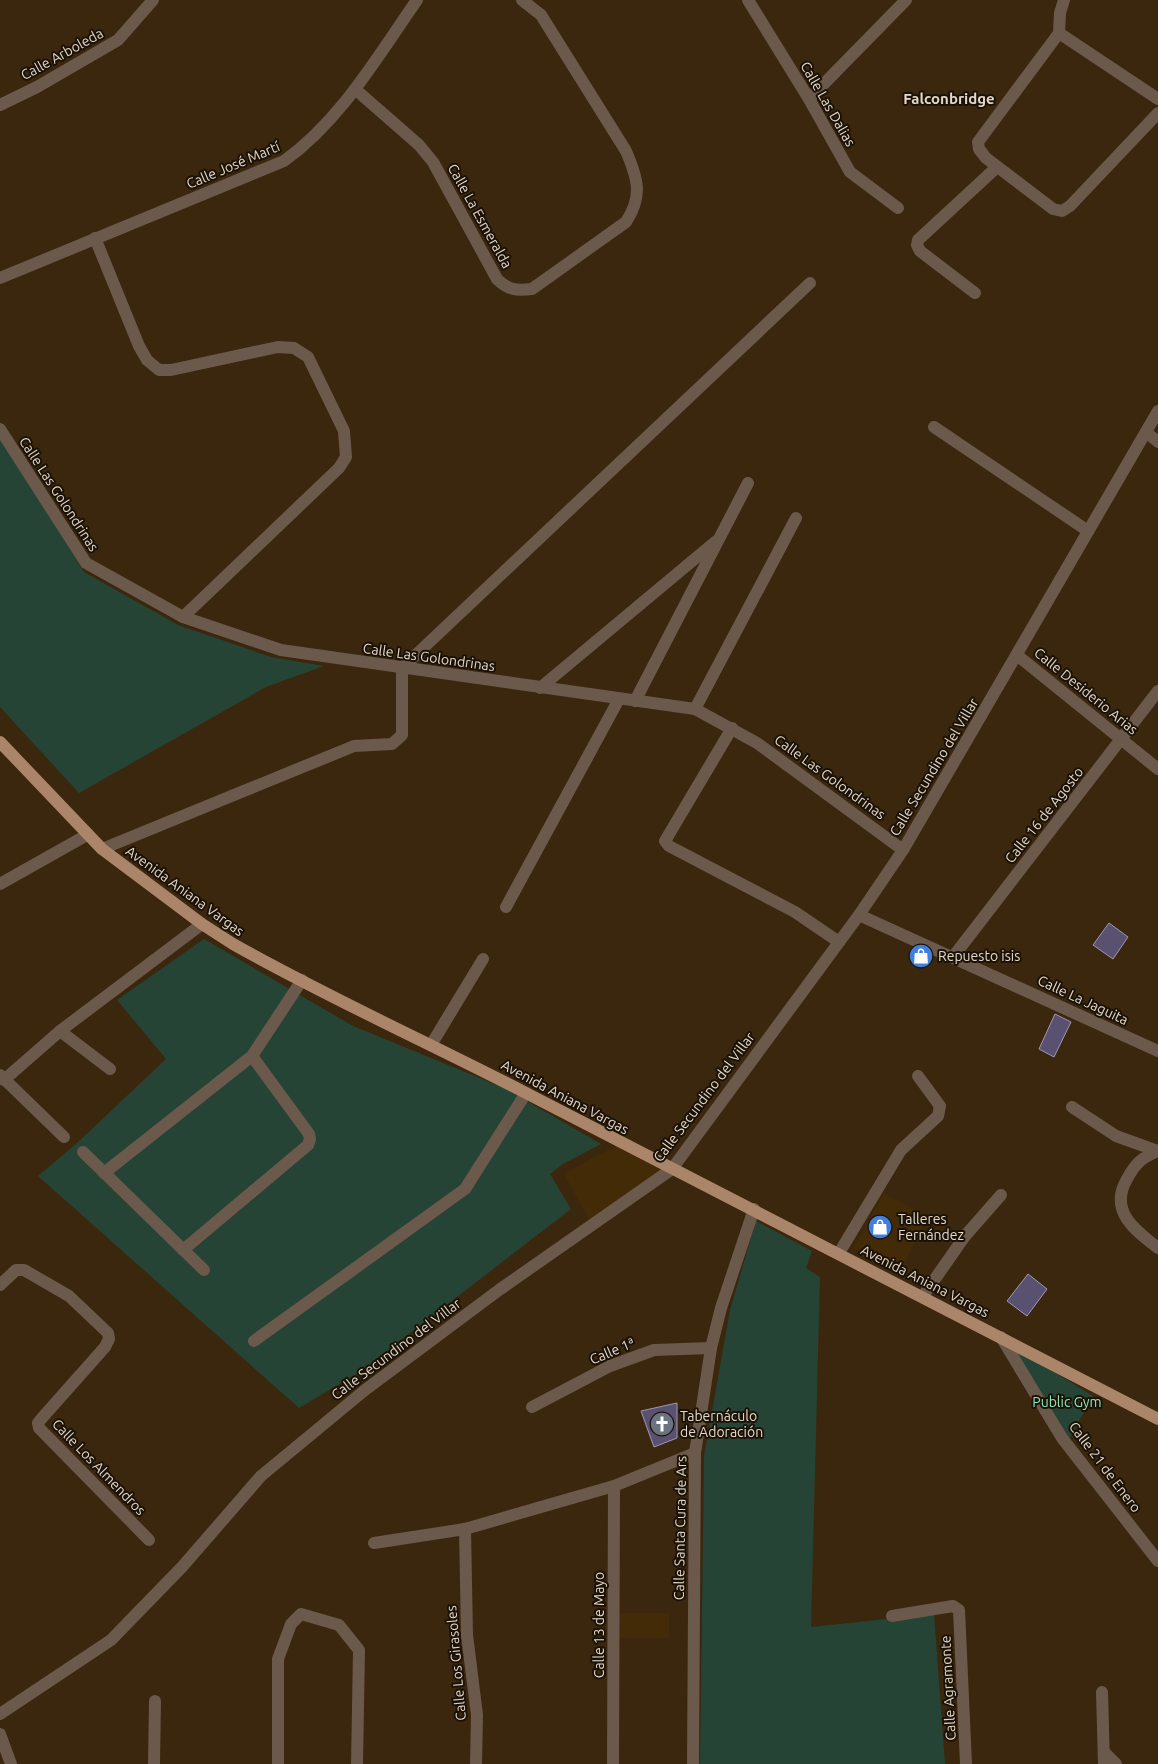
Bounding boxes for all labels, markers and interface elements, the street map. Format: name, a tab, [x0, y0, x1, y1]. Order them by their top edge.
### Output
street label: Calle Arboleda	[18, 25, 106, 83]
street label: Calle Las Dalias	[797, 59, 859, 149]
district label: Falconbridge	[903, 90, 995, 107]
street label: Calle José Martí	[184, 138, 283, 192]
street label: Calle La Esmeralda	[445, 161, 515, 271]
street label: Calle Las Golondrinas	[16, 434, 102, 554]
street label: Calle Las Golondrinas	[362, 640, 496, 674]
street label: Calle Desiderio Arias	[1031, 644, 1141, 738]
street label: Calle Secundino del Villar	[886, 695, 982, 839]
street label: Calle Las Golondrinas	[771, 731, 889, 823]
street label: Calle 16 de Agosto	[1002, 764, 1086, 866]
street label: Avenida Aniana Vargas	[123, 843, 247, 939]
shop icon: Repuesto isis	[908, 943, 934, 969]
place label: Repuesto isis	[938, 948, 1020, 964]
street label: Calle La Jaguita	[1035, 972, 1131, 1028]
street label: Calle Secundino del Villar	[650, 1029, 758, 1165]
street label: Avenida Aniana Vargas	[499, 1057, 631, 1137]
place label: Talleres Fernández	[898, 1211, 964, 1243]
shop icon: Talleres Fernández	[867, 1214, 893, 1240]
street label: Avenida Aniana Vargas	[858, 1242, 992, 1320]
street label: Calle Secundino del Villar	[328, 1295, 464, 1403]
street label: Calle 1ª	[587, 1334, 637, 1368]
park label: Public Gym	[1032, 1394, 1102, 1410]
place label: Tabernáculo de Adoración	[680, 1408, 763, 1440]
church icon: Tabernáculo de Adoración	[649, 1411, 675, 1437]
street label: Calle Los Almendros	[49, 1416, 149, 1518]
street label: Calle 21 de Enero	[1066, 1419, 1144, 1515]
street label: Calle Santa Cura de Ars	[671, 1456, 689, 1600]
street label: Calle 13 de Mayo	[591, 1572, 607, 1678]
street label: Calle Los Girasoles	[443, 1605, 469, 1721]
street label: Calle Agramonte	[937, 1635, 959, 1741]

